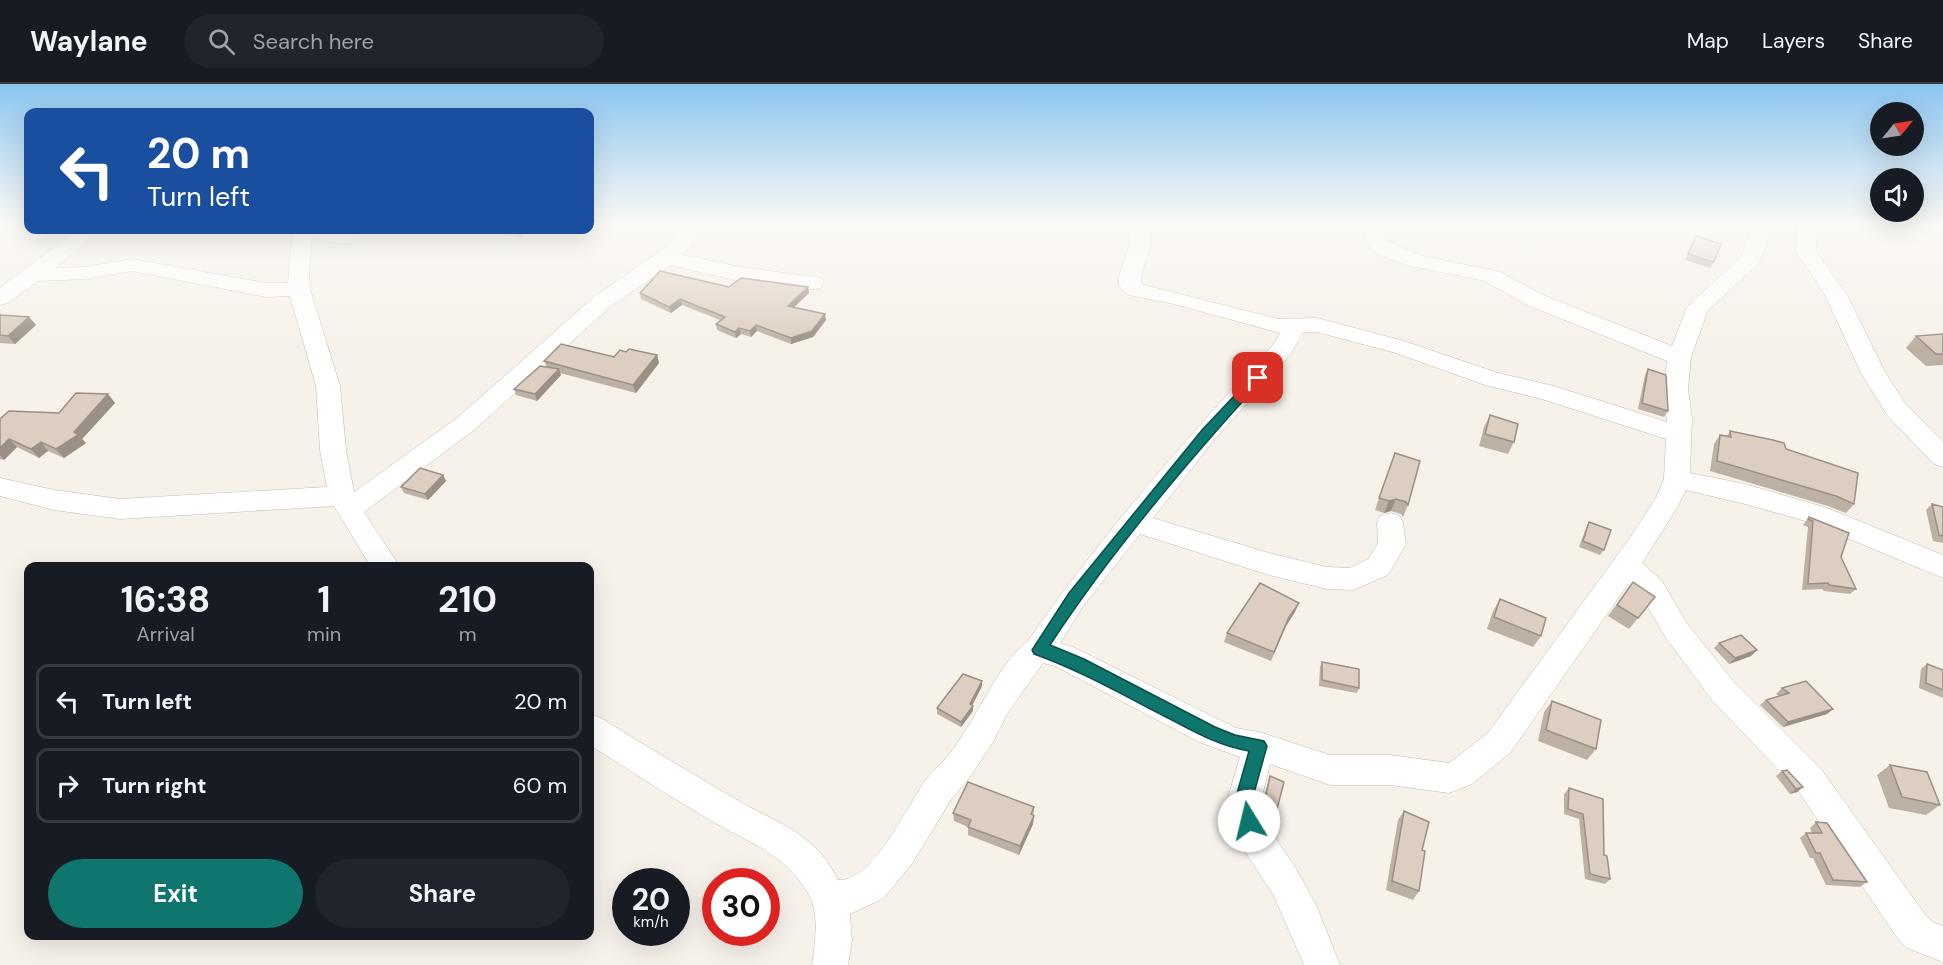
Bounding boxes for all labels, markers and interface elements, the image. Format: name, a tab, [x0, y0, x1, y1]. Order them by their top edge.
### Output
search box	[184, 14, 604, 68]
text: Waylane	[30, 23, 148, 60]
icon: search	[205, 25, 238, 58]
text: Search here	[253, 27, 374, 56]
text: Map	[1687, 27, 1729, 55]
text: Layers	[1762, 27, 1825, 55]
text: Share	[1858, 27, 1913, 55]
north arrow	[1870, 102, 1924, 156]
map controls	[1870, 102, 1924, 222]
text: 20 m	[147, 126, 250, 181]
icon: left	[48, 132, 126, 210]
button: sound	[1870, 168, 1924, 222]
text: Turn left	[147, 179, 250, 214]
pin	[1232, 352, 1283, 403]
icon: arrive	[1241, 361, 1274, 394]
text: 16:38	[121, 576, 210, 623]
text: 1	[318, 576, 331, 623]
text: 210	[438, 576, 497, 623]
text: Arrival	[136, 621, 195, 647]
text: min	[307, 621, 341, 647]
text: m	[459, 621, 477, 647]
icon: left	[51, 685, 84, 718]
text: Turn left	[102, 687, 192, 716]
text: 20 m	[514, 687, 567, 716]
icon: right	[51, 769, 84, 802]
text: Turn right	[102, 771, 207, 800]
text: 60 m	[513, 771, 567, 800]
position arrow	[1217, 789, 1281, 853]
button: Exit	[48, 859, 303, 928]
button: Share	[315, 859, 570, 928]
speed limit sign: 30	[702, 868, 780, 946]
text: 20	[632, 880, 670, 919]
text: km/h	[633, 912, 669, 932]

